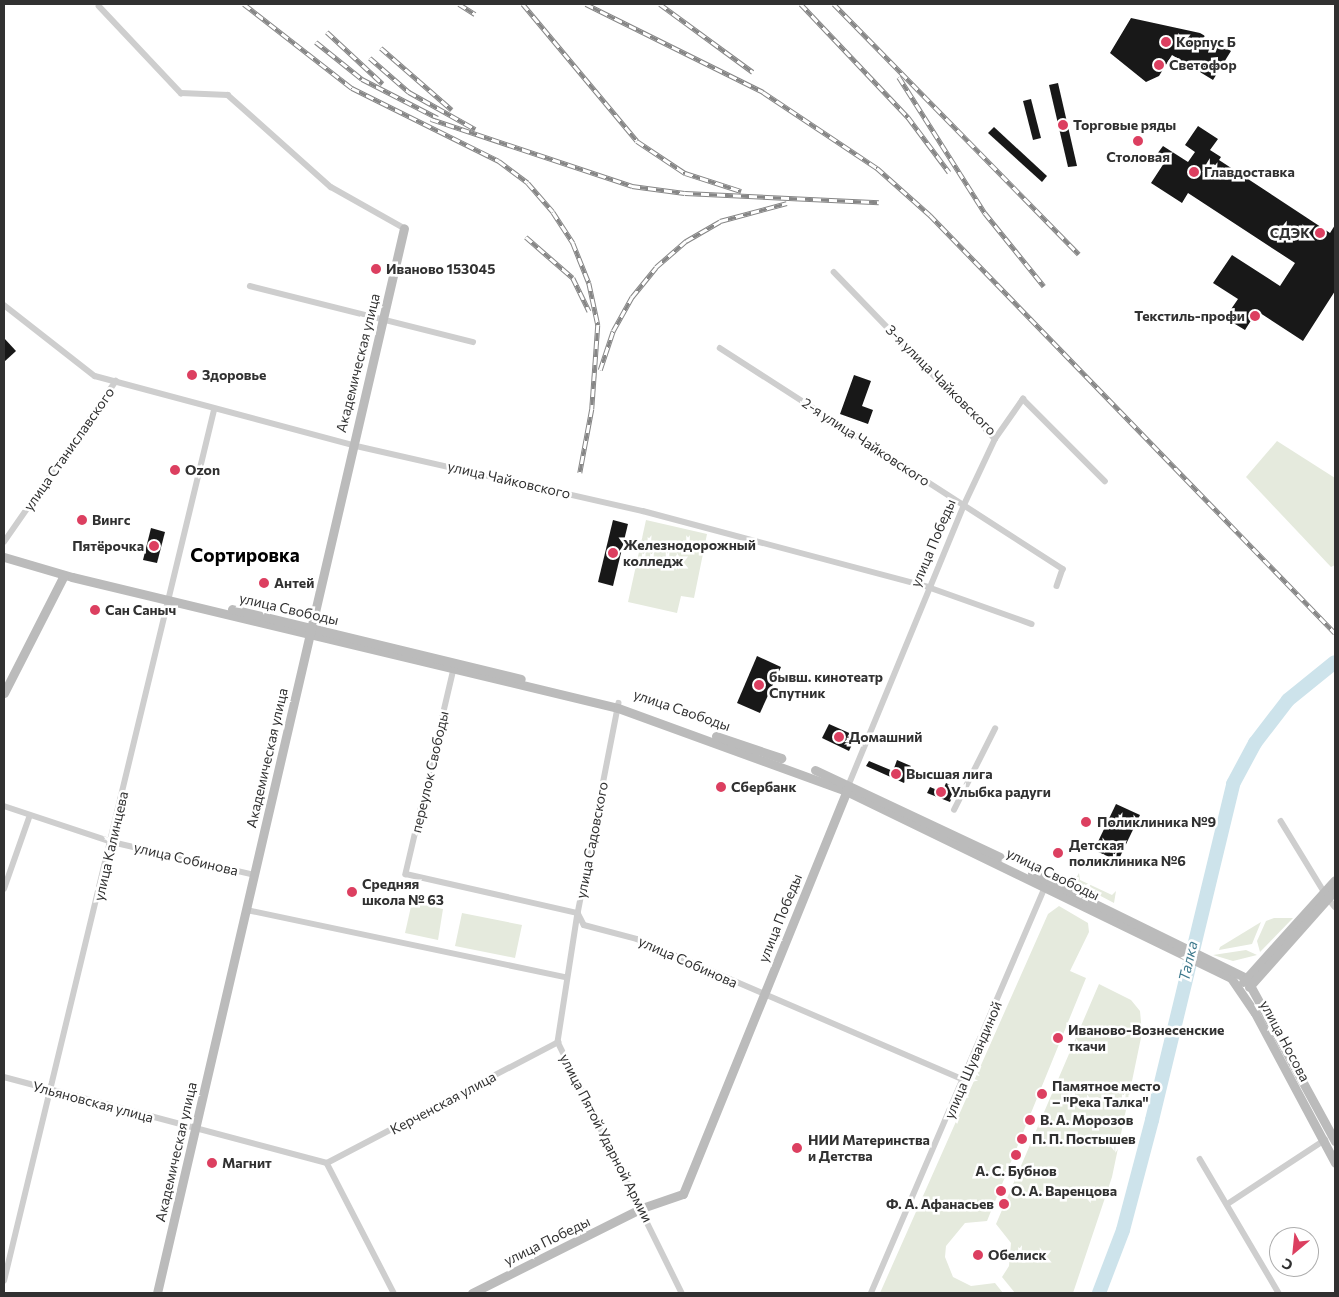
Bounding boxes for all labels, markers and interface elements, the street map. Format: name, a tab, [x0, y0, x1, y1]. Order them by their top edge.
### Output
place label: Корпус Б	[1176, 34, 1236, 50]
marker: Корпус Б	[1160, 36, 1172, 48]
place label: Светофор	[1169, 57, 1237, 73]
marker: Светофор	[1153, 59, 1165, 71]
place label: Торговые ряды	[1073, 117, 1176, 133]
marker: Торговые ряды	[1057, 119, 1069, 131]
marker: Столовая	[1132, 135, 1144, 147]
place label: Столовая	[1106, 149, 1170, 165]
place label: Главдоставка	[1204, 164, 1295, 180]
marker: Главдоставка	[1188, 166, 1200, 178]
place label: СДЭК	[1270, 225, 1310, 241]
marker: СДЭК	[1314, 227, 1326, 239]
place label: Иваново 153045	[386, 261, 495, 277]
marker: Иваново 153045	[370, 263, 382, 275]
street label: Академическая улица	[333, 292, 383, 434]
place label: Текстиль-профи	[1134, 308, 1245, 324]
marker: Текстиль-профи	[1249, 310, 1261, 322]
street label: 3-я улица Чайковского	[882, 321, 1000, 439]
place label: Здоровье	[202, 367, 266, 383]
marker: Здоровье	[186, 369, 198, 381]
street label: улица Станиславского	[20, 384, 118, 514]
street label: 2-я улица Чайковского	[799, 394, 933, 490]
street label: улица Чайковского	[446, 458, 572, 502]
place label: Ozon	[185, 462, 220, 478]
marker: Ozon	[169, 464, 181, 476]
street label: улица Победы	[907, 496, 959, 590]
place label: Вингс	[92, 512, 130, 528]
marker: Вингс	[76, 514, 88, 526]
place label: Железнодорожный колледж	[623, 537, 756, 570]
place label: Пятёрочка	[72, 538, 144, 554]
marker: Пятёрочка	[148, 540, 160, 552]
district label: Сортировка	[190, 544, 300, 566]
marker: Железнодорожный колледж	[607, 547, 619, 559]
place label: Антей	[274, 575, 314, 591]
marker: Антей	[258, 577, 270, 589]
street label: улица Свободы	[238, 589, 340, 629]
place label: Сан Саныч	[105, 602, 176, 618]
marker: Сан Саныч	[89, 604, 101, 616]
place label: бывш. кинотеатр Спутник	[769, 669, 883, 702]
marker: бывш. кинотеатр Спутник	[753, 679, 765, 691]
street label: улица Свободы	[631, 686, 733, 734]
street label: Академическая улица	[243, 687, 291, 829]
street label: переулок Свободы	[408, 709, 452, 835]
place label: Домашний	[849, 729, 922, 745]
marker: Домашний	[833, 731, 845, 743]
place label: Высшая лига	[906, 766, 992, 782]
marker: Высшая лига	[890, 768, 902, 780]
place label: Сбербанк	[731, 779, 796, 795]
street label: улица Садовского	[572, 780, 612, 900]
marker: Сбербанк	[715, 781, 727, 793]
place label: Улыбка радуги	[951, 784, 1051, 800]
marker: Улыбка радуги	[935, 786, 947, 798]
street label: улица Калинцева	[90, 790, 132, 902]
place label: Поликлиника №9	[1097, 814, 1216, 830]
marker: Поликлиника №9	[1079, 815, 1093, 829]
place label: Детская поликлиника №6	[1069, 837, 1186, 870]
street label: улица Собинова	[132, 839, 240, 879]
street label: улица Свободы	[1004, 844, 1102, 904]
marker: Детская поликлиника №6	[1051, 846, 1065, 860]
street label: улица Победы	[755, 871, 805, 965]
place label: Средняя школа № 63	[362, 876, 444, 909]
marker: Средняя школа № 63	[346, 886, 358, 898]
street label: улица Собинова	[636, 933, 740, 991]
water label: Талка	[1175, 939, 1201, 983]
street label: улица Носова	[1257, 997, 1313, 1085]
street label: улица Шувандиной	[941, 999, 1005, 1121]
place label: Иваново-Вознесенские ткачи	[1068, 1022, 1224, 1054]
marker: Иваново-Вознесенские ткачи	[1052, 1032, 1064, 1044]
street label: улица Пятой Ударной Армии	[556, 1051, 656, 1225]
street label: Керченская улица	[387, 1068, 499, 1138]
street label: Ульяновская улица	[31, 1078, 155, 1126]
place label: Памятное место – "Река Талка"	[1052, 1078, 1161, 1110]
street label: Академическая улица	[152, 1081, 200, 1223]
marker: Памятное место – "Река Талка"	[1036, 1088, 1048, 1100]
place label: В. А. Морозов	[1040, 1112, 1133, 1128]
marker: В. А. Морозов	[1024, 1114, 1036, 1126]
place label: П. П. Постышев	[1032, 1131, 1136, 1147]
place label: НИИ Материнства и Детства	[808, 1132, 930, 1164]
marker: П. П. Постышев	[1016, 1133, 1028, 1145]
marker: НИИ Материнства и Детства	[790, 1141, 804, 1155]
marker: А. С. Бубнов	[1010, 1149, 1022, 1161]
place label: Магнит	[222, 1155, 272, 1171]
marker: Магнит	[206, 1157, 218, 1169]
place label: А. С. Бубнов	[975, 1163, 1057, 1179]
place label: О. А. Варенцова	[1011, 1183, 1117, 1199]
marker: О. А. Варенцова	[995, 1185, 1007, 1197]
place label: Ф. А. Афанасьев	[886, 1196, 994, 1212]
marker: Ф. А. Афанасьев	[998, 1198, 1010, 1210]
street label: улица Победы	[501, 1213, 593, 1269]
north arrow	[1269, 1227, 1319, 1277]
place label: Обелиск	[988, 1247, 1046, 1263]
marker: Обелиск	[972, 1249, 984, 1261]
text: С	[1279, 1255, 1295, 1275]

